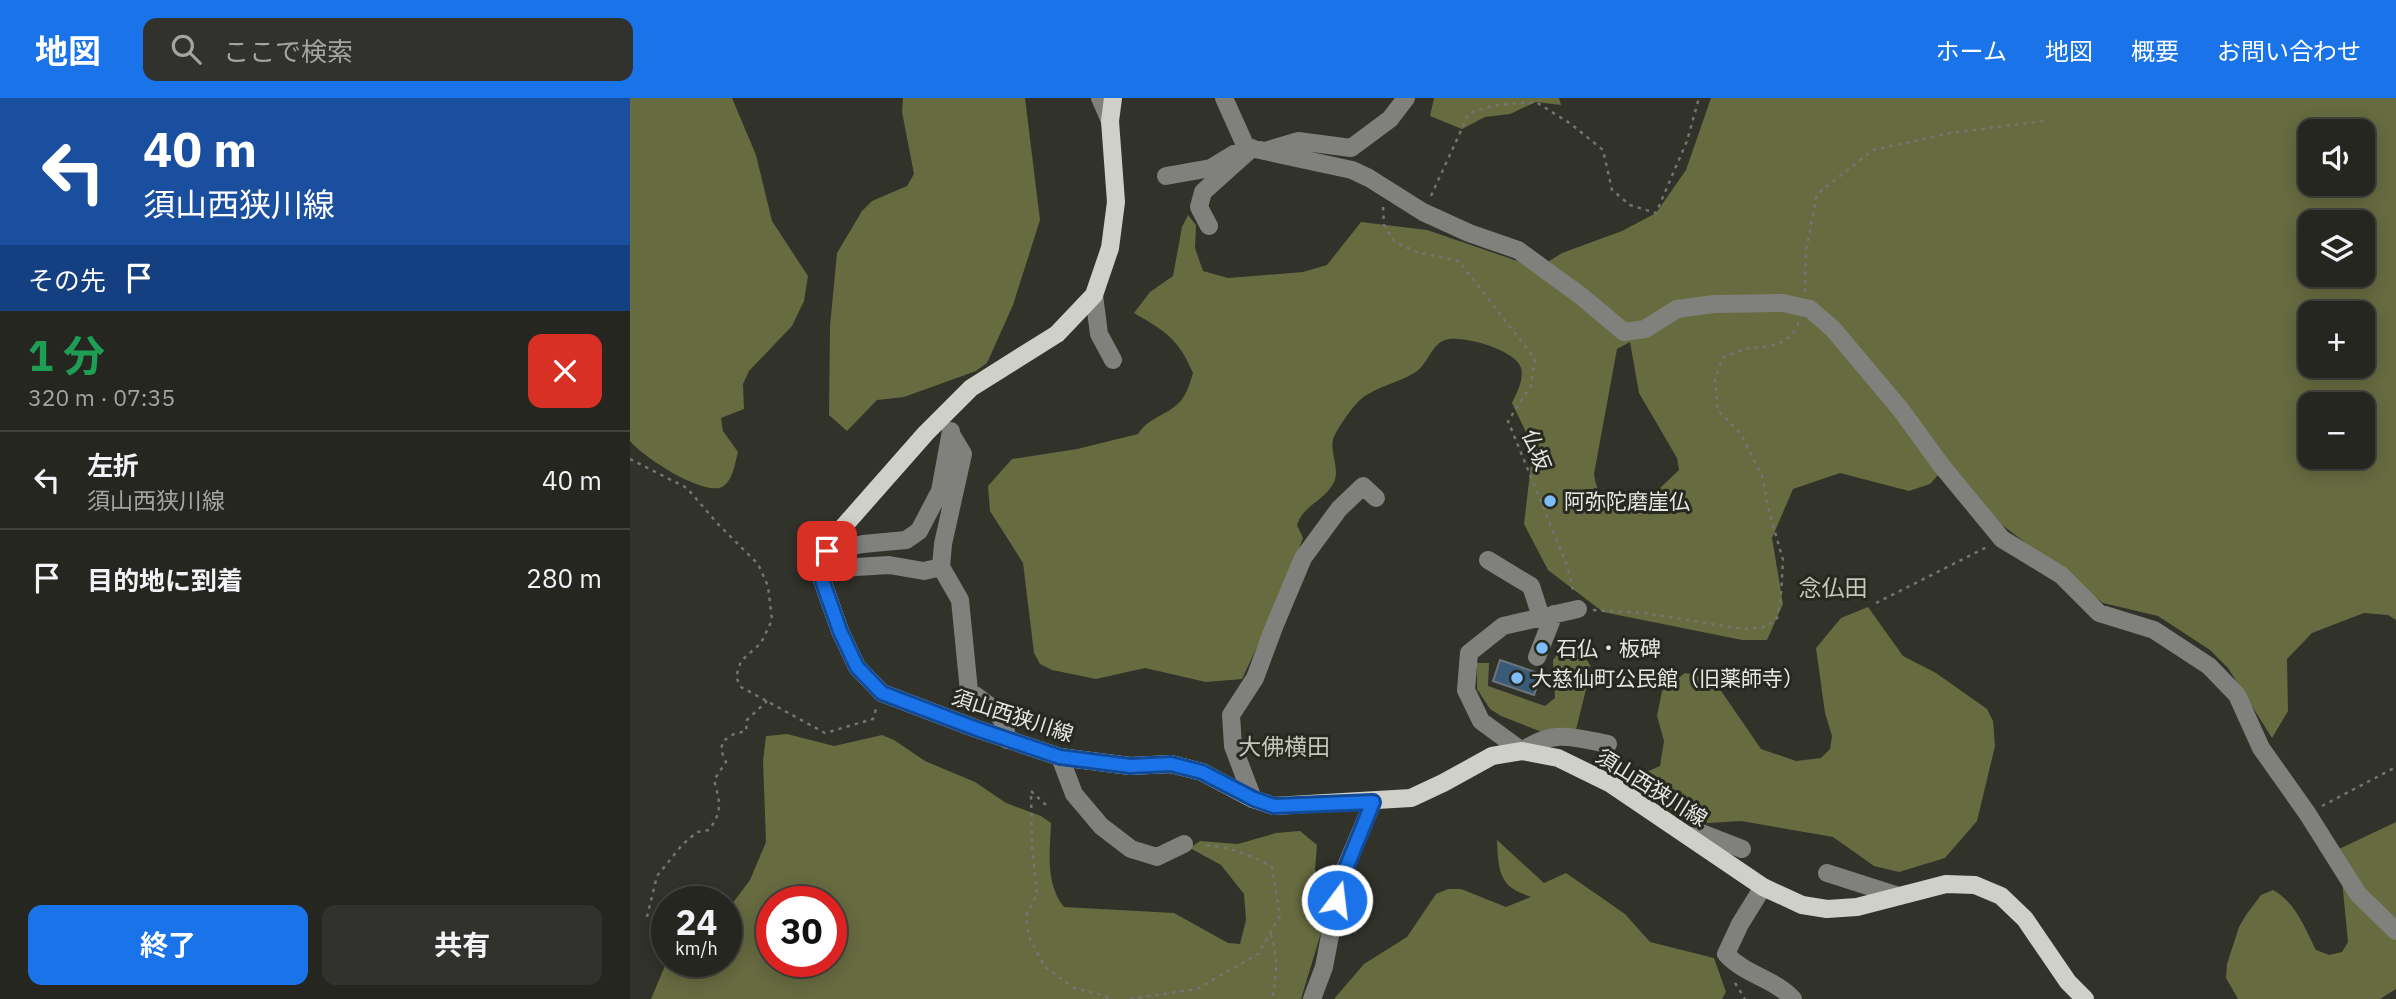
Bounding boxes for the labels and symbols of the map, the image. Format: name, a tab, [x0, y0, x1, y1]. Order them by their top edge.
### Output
street label: 仏坂	[1516, 425, 1558, 475]
place label: 阿弥陀磨崖仏	[1564, 487, 1690, 515]
marker: 阿弥陀磨崖仏	[1542, 493, 1558, 509]
pin	[797, 521, 857, 581]
district label: 念仏田	[1799, 572, 1868, 602]
place label: 石仏・板碑	[1556, 634, 1661, 662]
marker: 石仏・板碑	[1534, 640, 1550, 656]
place label: 大慈仙町公民館（旧薬師寺）	[1531, 664, 1804, 692]
marker: 大慈仙町公民館（旧薬師寺）	[1509, 670, 1525, 686]
street label: 須山西狭川線	[949, 682, 1077, 748]
district label: 大佛横田	[1238, 731, 1330, 761]
street label: 須山西狭川線	[1591, 742, 1713, 832]
position arrow	[1300, 863, 1374, 937]
speed limit sign: 30	[756, 886, 847, 977]

